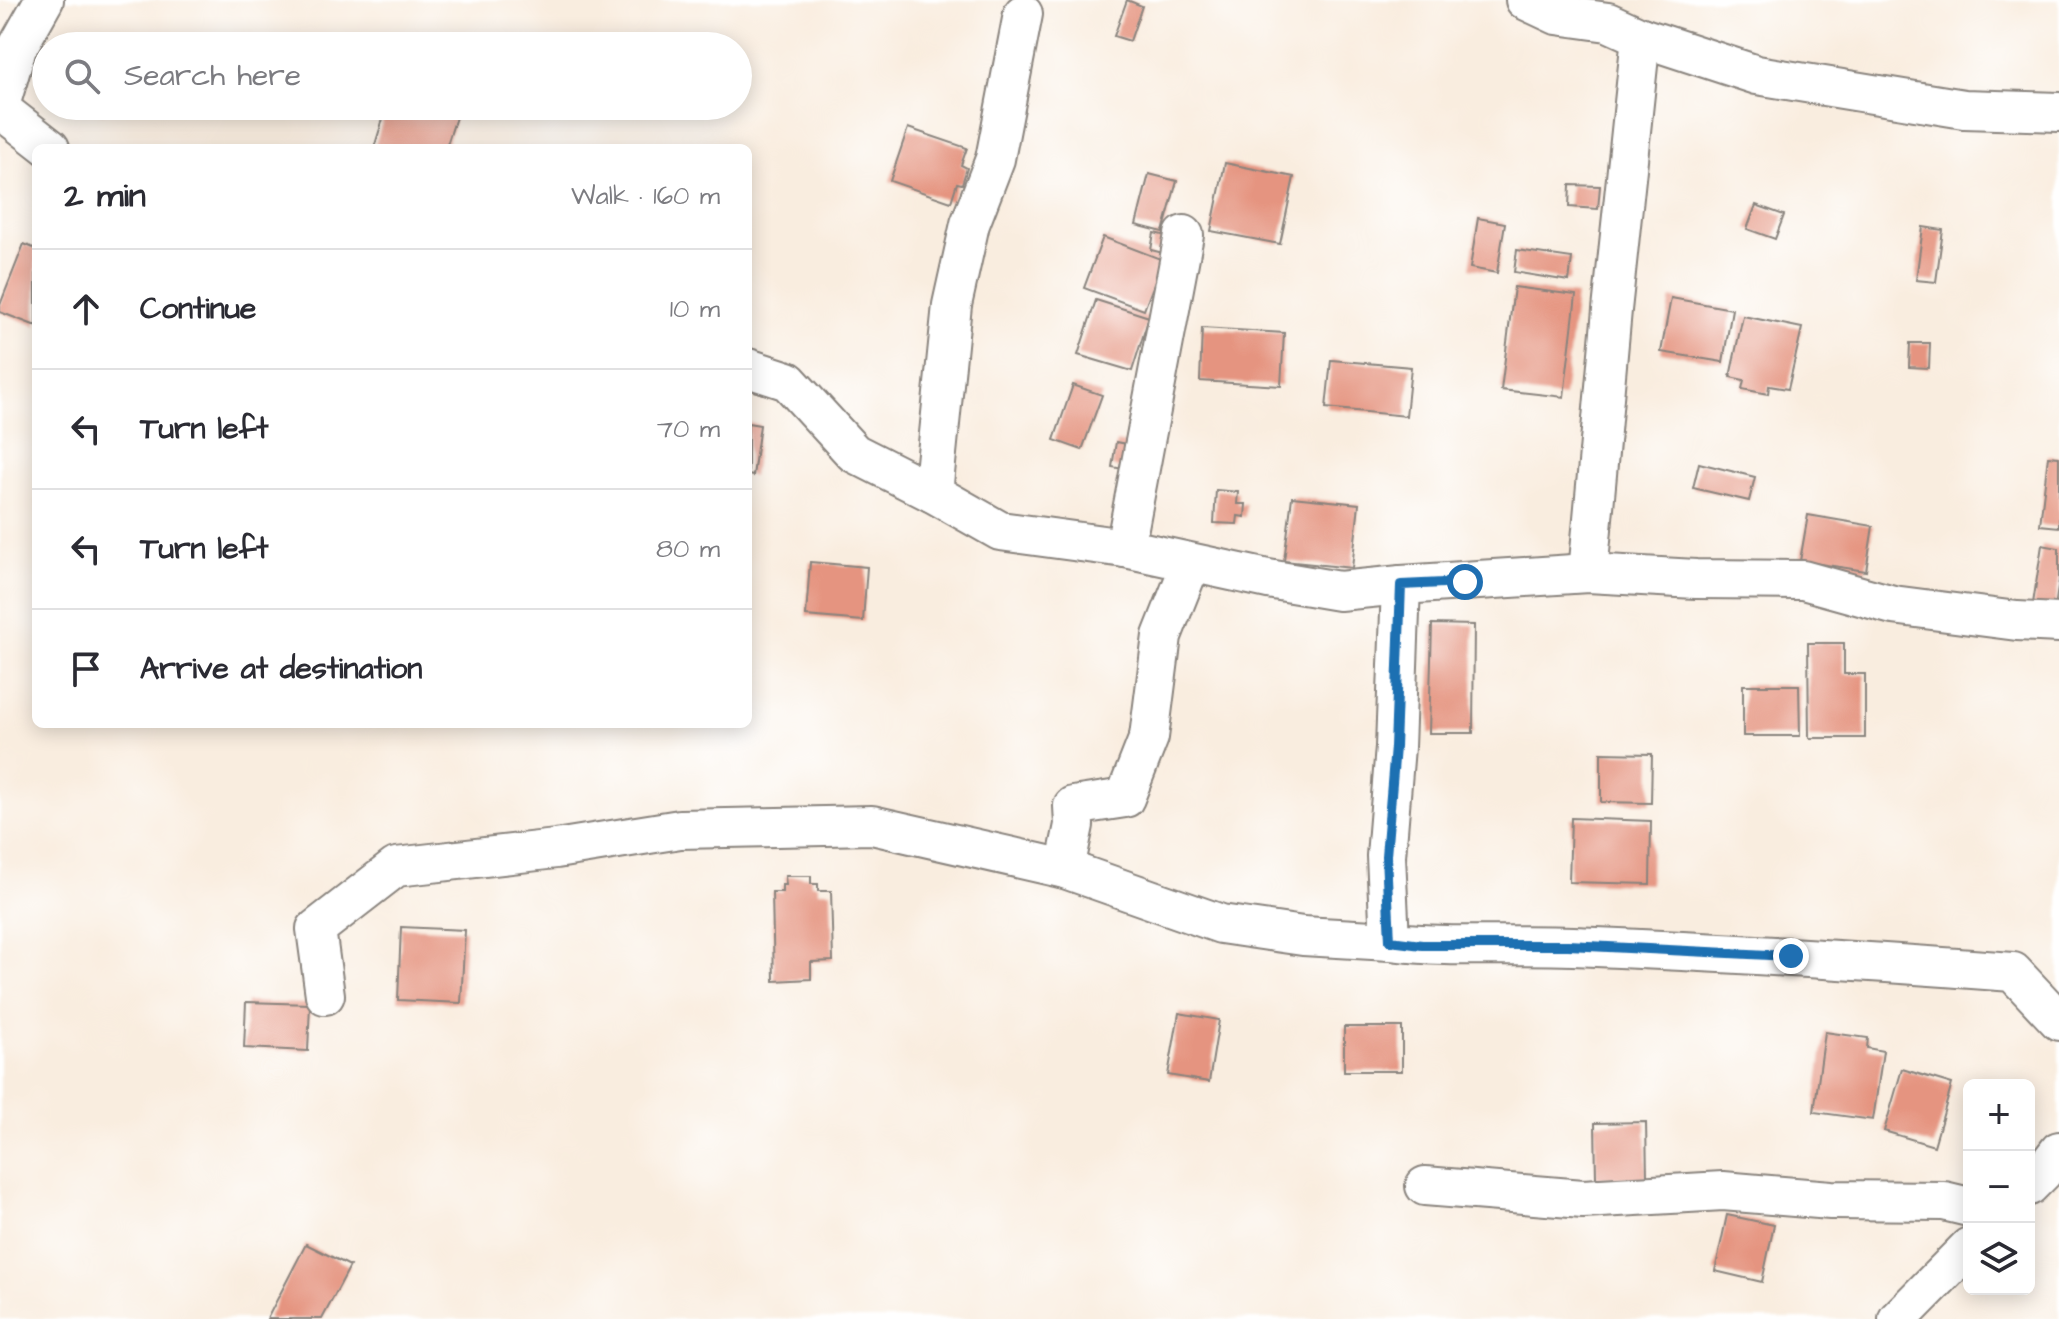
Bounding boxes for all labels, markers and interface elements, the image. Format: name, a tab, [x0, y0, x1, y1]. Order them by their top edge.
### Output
search box	[32, 32, 752, 120]
icon: search	[60, 54, 104, 98]
text: Search here	[124, 55, 301, 97]
text: 2 min	[64, 172, 146, 220]
text: Walk · 160 m	[571, 178, 720, 214]
icon: ahead	[64, 287, 108, 331]
text: Continue	[140, 288, 256, 330]
text: 10 m	[670, 291, 720, 327]
icon: left	[64, 407, 108, 451]
text: Turn left	[140, 408, 268, 450]
text: 70 m	[657, 411, 720, 447]
icon: left	[64, 527, 108, 571]
text: Turn left	[140, 528, 268, 570]
text: 80 m	[656, 531, 720, 567]
route start	[1447, 564, 1483, 600]
icon: arrive	[64, 647, 108, 691]
text: Arrive at destination	[140, 648, 422, 690]
route end	[1773, 938, 1809, 974]
map controls	[1963, 1079, 2035, 1295]
button: +	[1963, 1079, 2035, 1151]
button: −	[1963, 1151, 2035, 1223]
button: layers	[1963, 1223, 2035, 1295]

